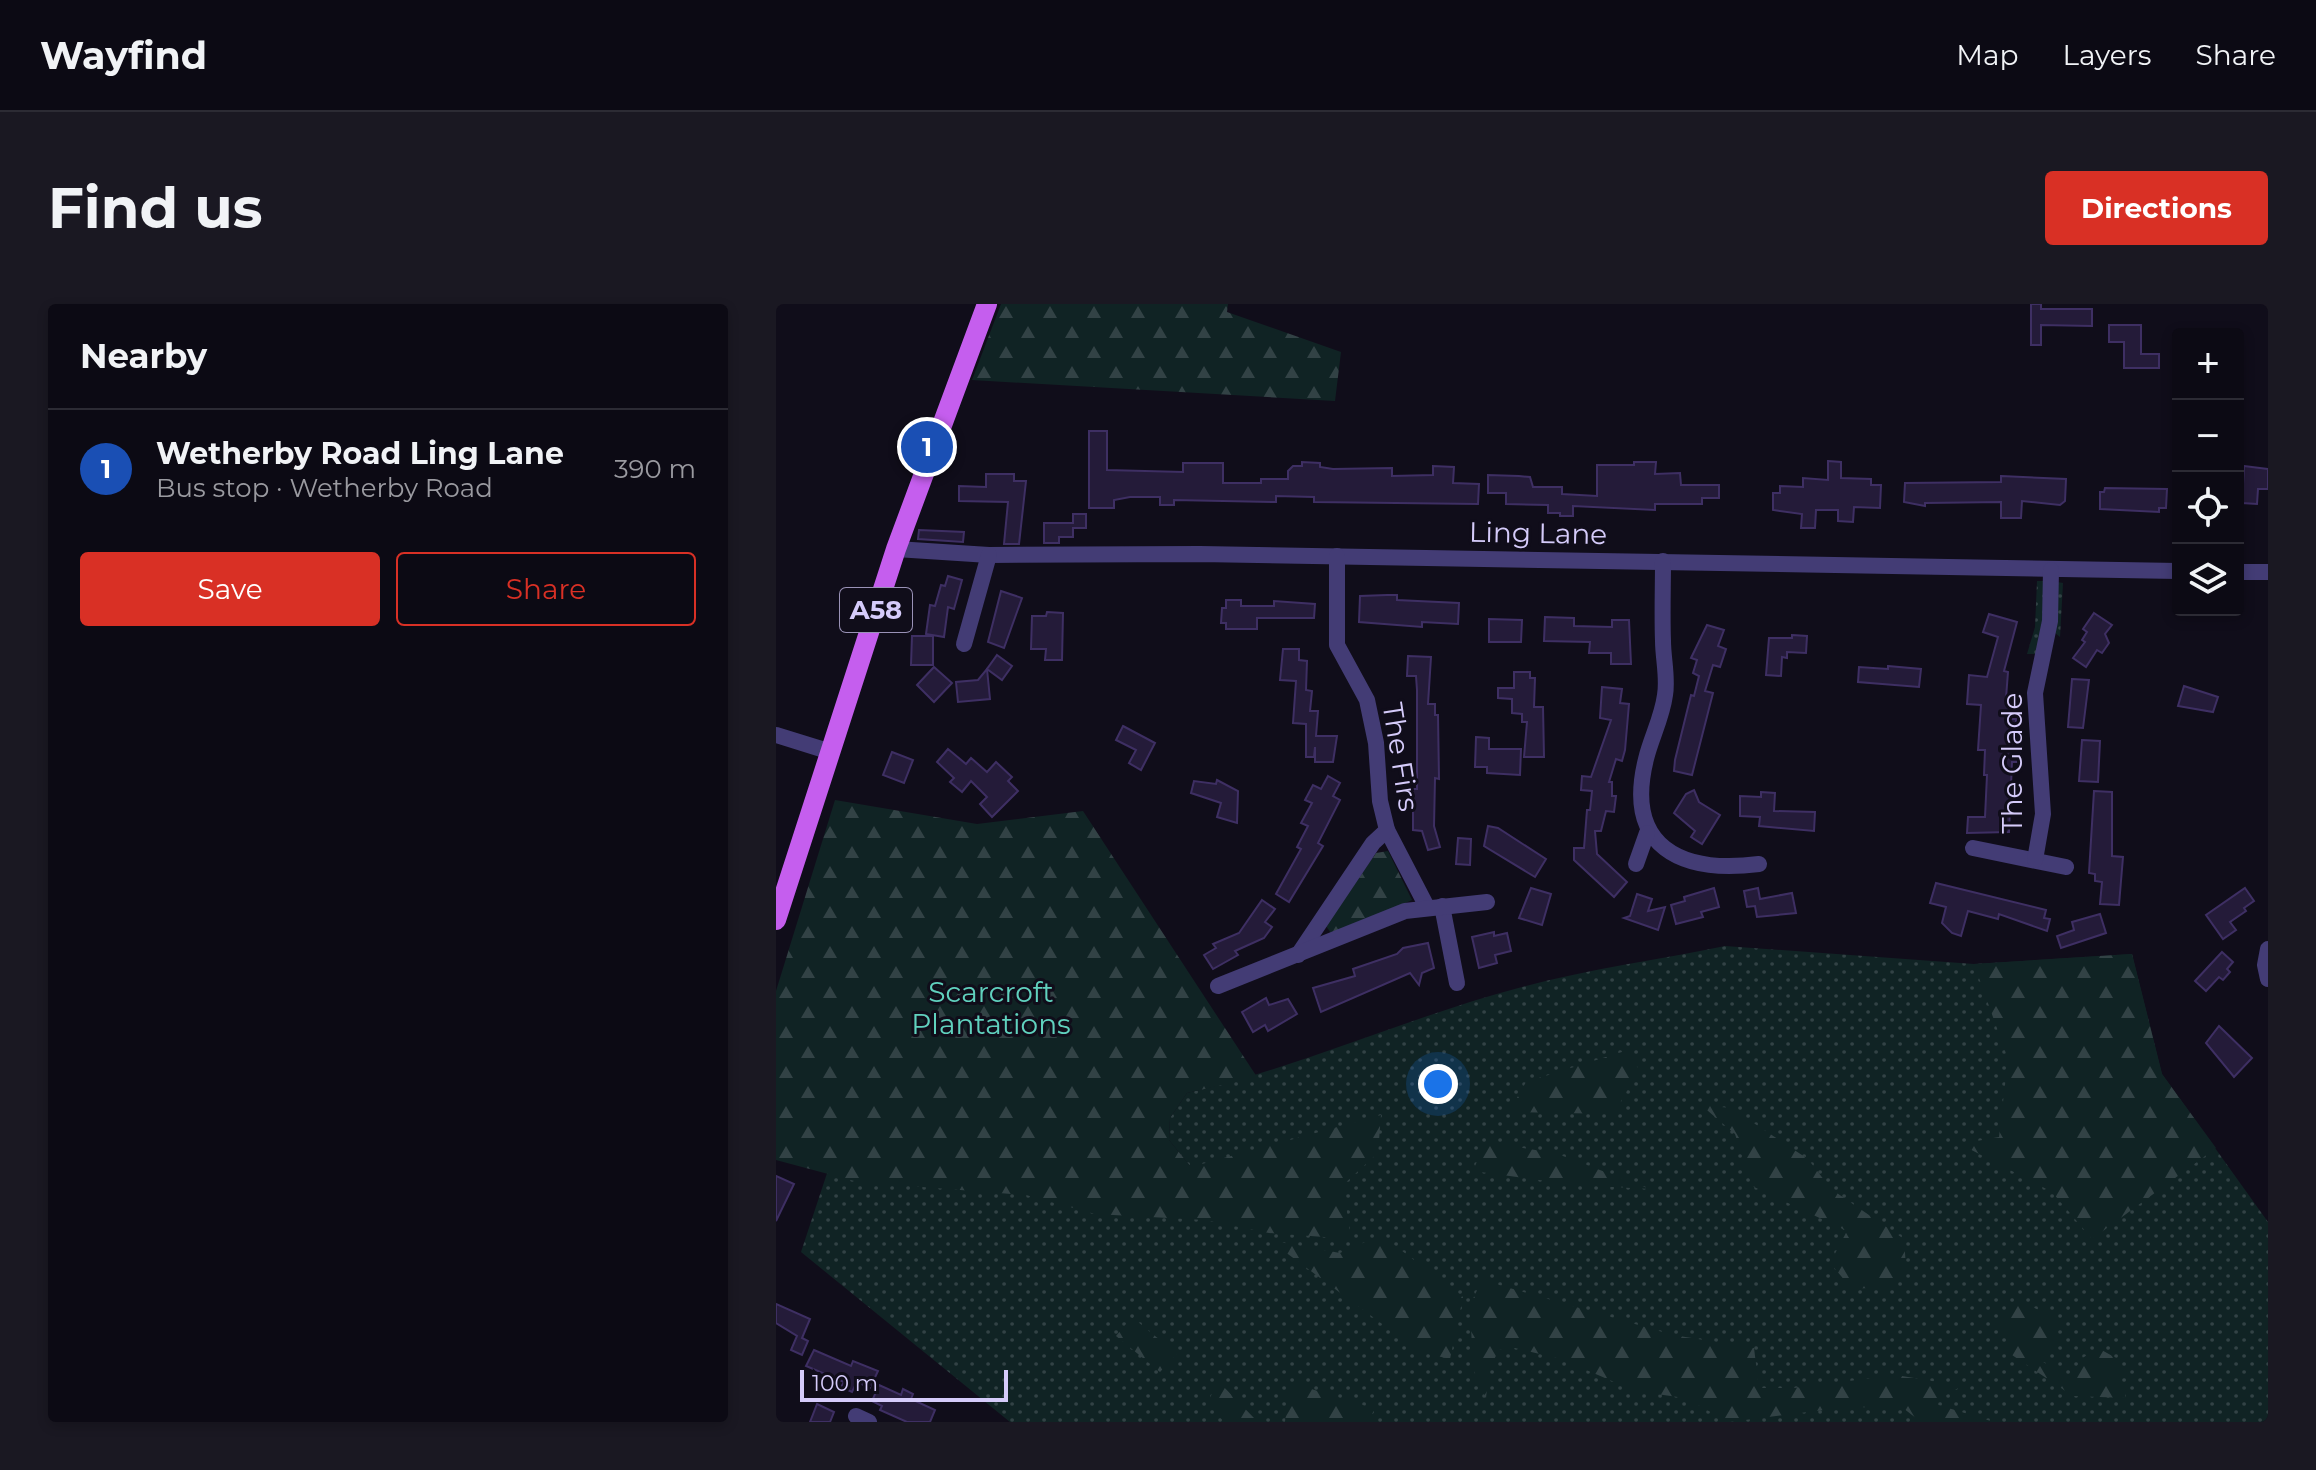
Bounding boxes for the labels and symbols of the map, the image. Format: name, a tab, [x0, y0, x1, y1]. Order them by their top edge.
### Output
pin: 1	[901, 417, 953, 477]
street label: Ling Lane	[1469, 515, 1607, 551]
road number: A58	[840, 588, 912, 632]
street label: The Glade	[1995, 693, 2029, 833]
street label: The Firs	[1376, 700, 1426, 814]
park label: Scarcroft Plantations	[911, 975, 1071, 1041]
your location	[1418, 1064, 1458, 1104]
scale bar	[800, 1366, 1008, 1402]

